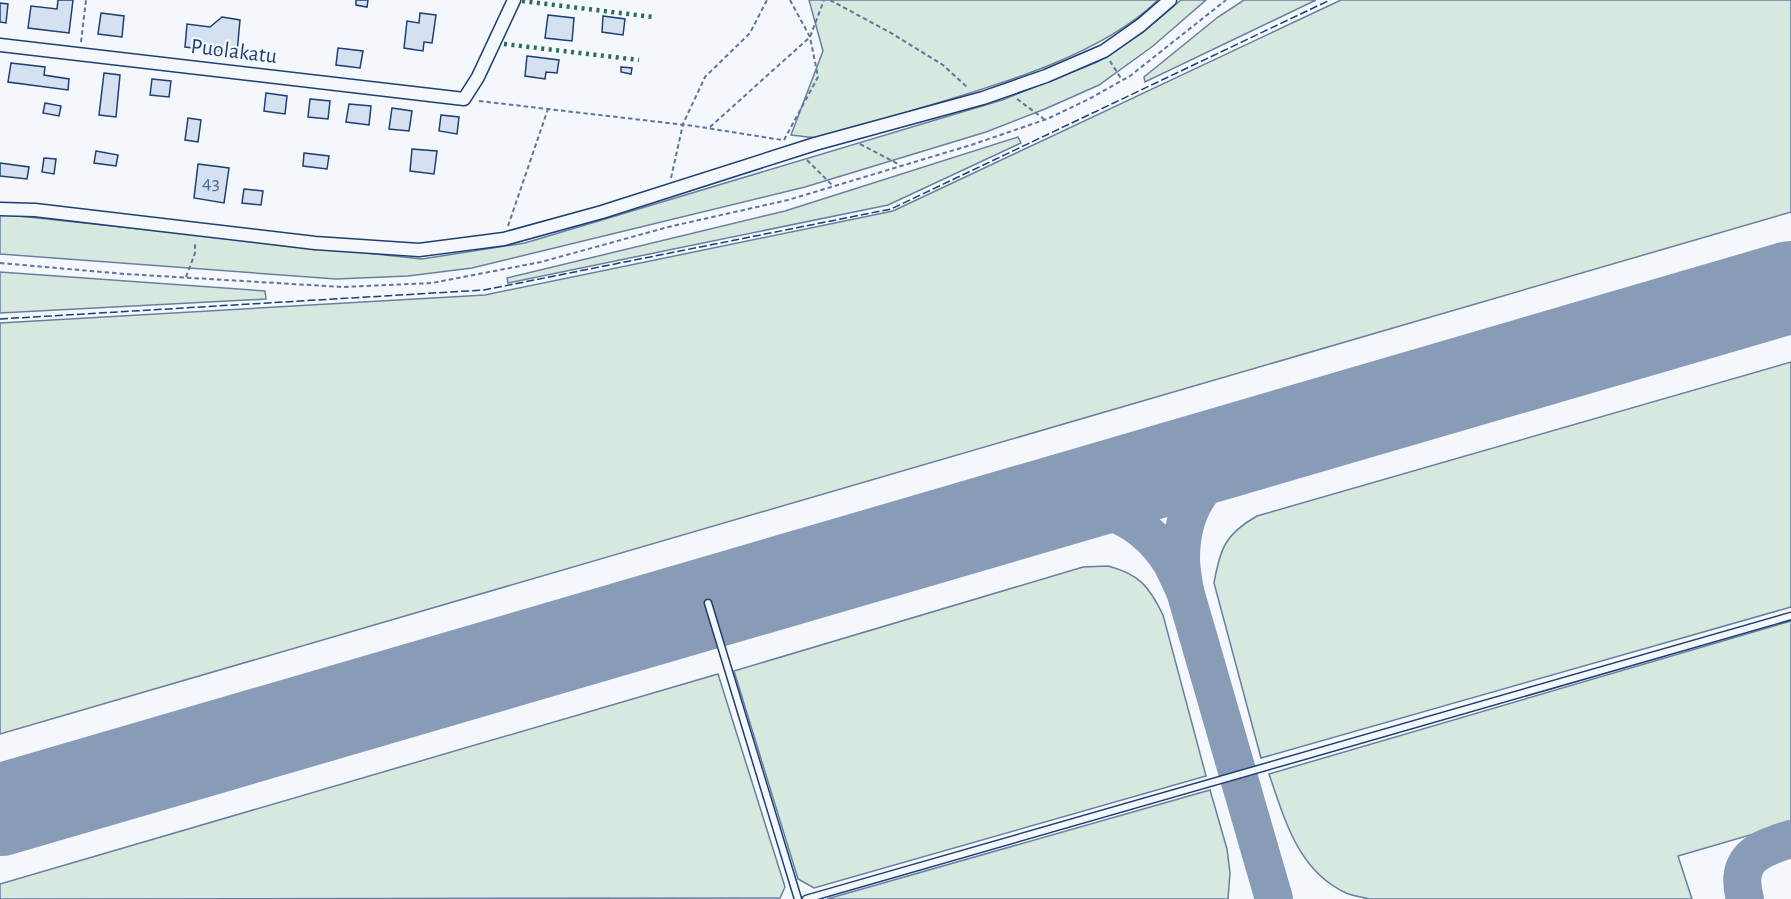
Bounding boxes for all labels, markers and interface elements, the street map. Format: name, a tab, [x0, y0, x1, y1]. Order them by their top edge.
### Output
street label: Puolakatu	[190, 35, 278, 67]
house number: 43	[202, 173, 220, 193]

